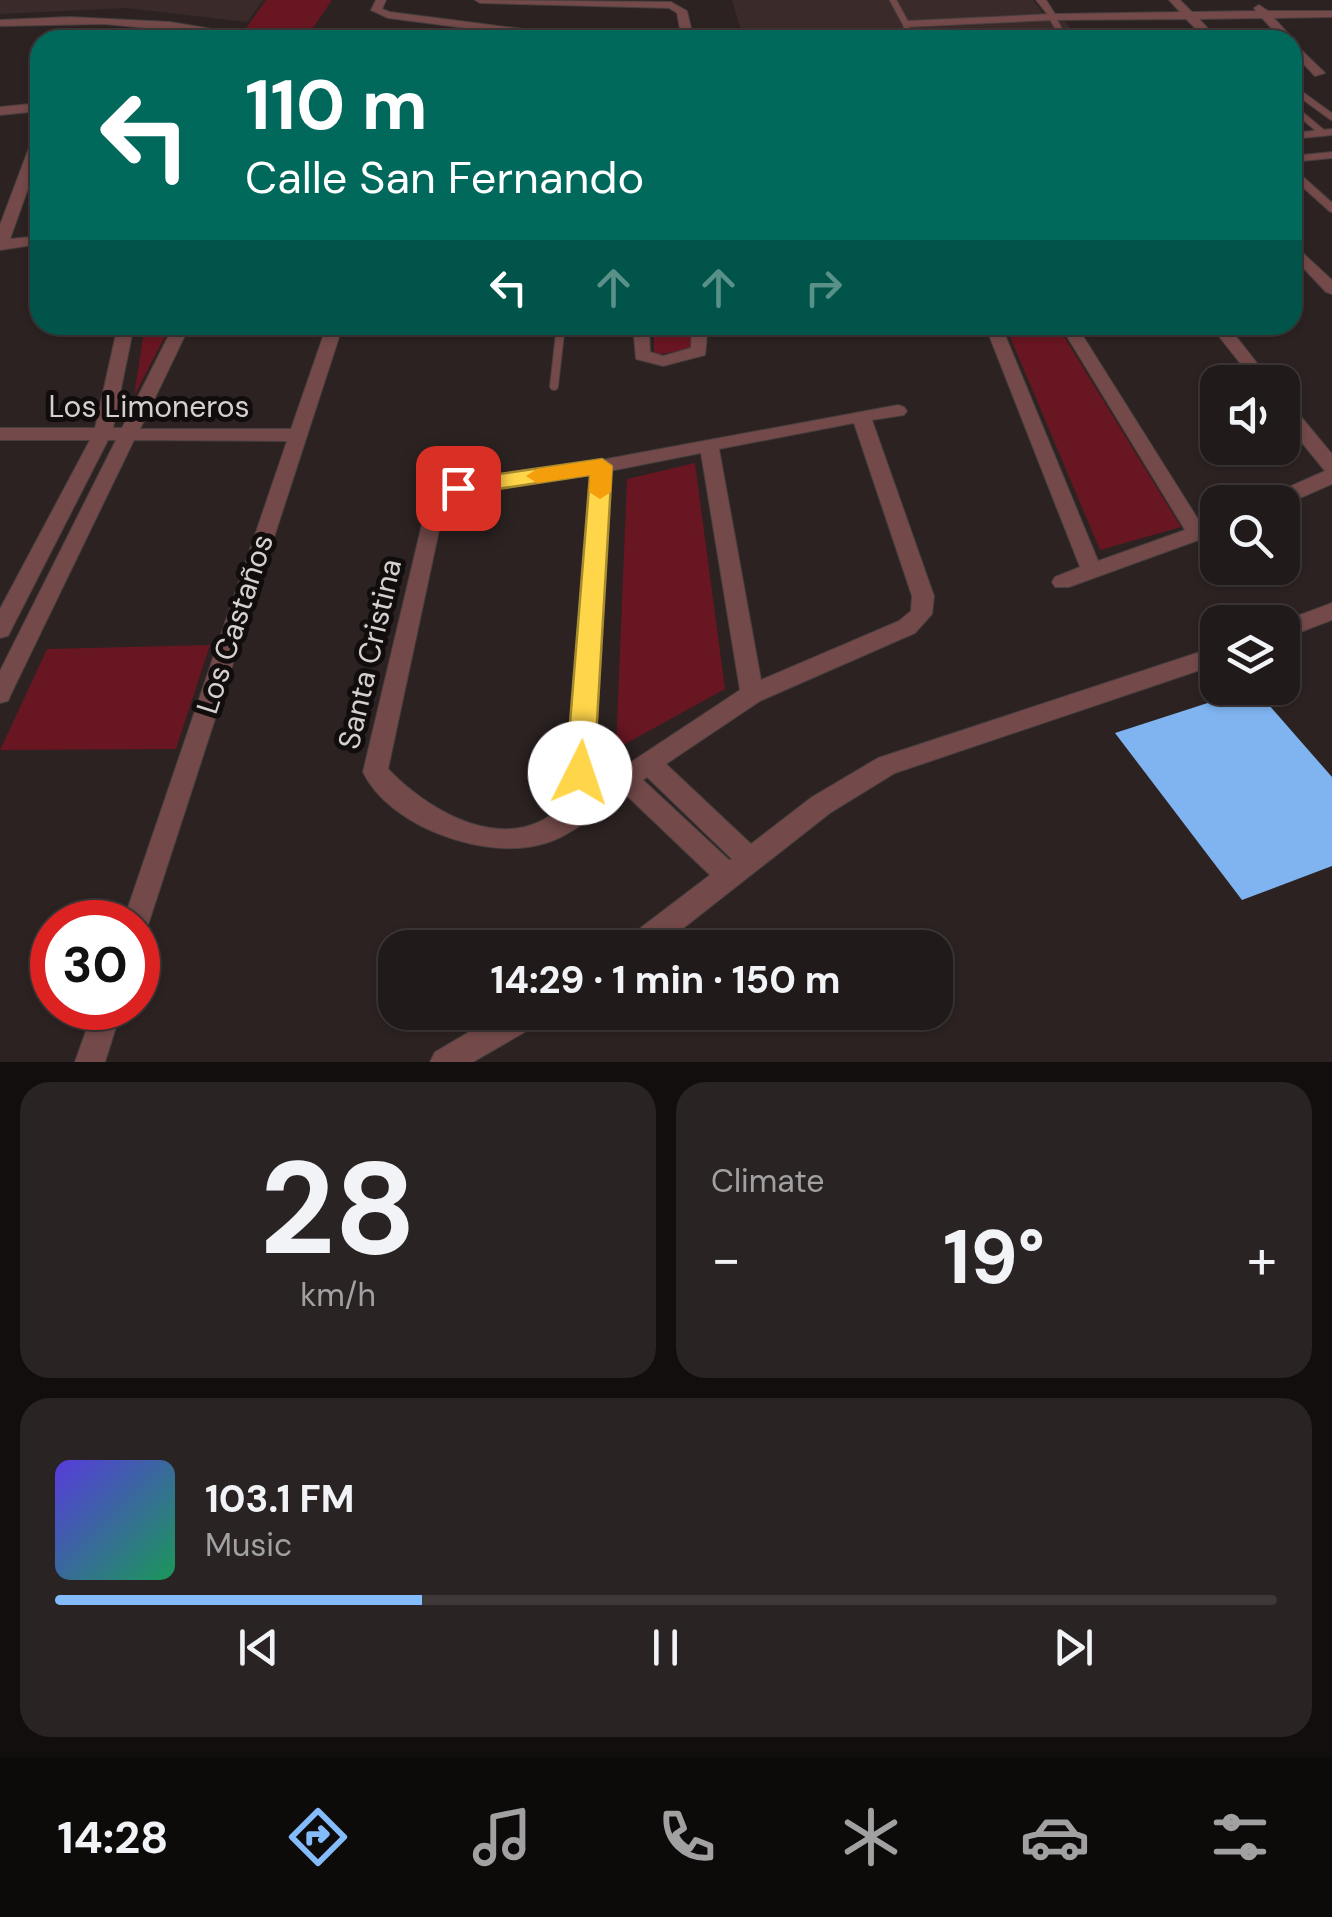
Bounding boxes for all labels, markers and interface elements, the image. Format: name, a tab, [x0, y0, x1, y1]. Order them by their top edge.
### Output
text: 110 m	[245, 60, 428, 151]
icon: left	[80, 70, 210, 200]
text: Calle San Fernando	[245, 148, 644, 207]
icon: left	[481, 260, 536, 315]
icon: ahead	[586, 260, 641, 315]
icon: ahead	[691, 260, 746, 315]
icon: right	[796, 260, 851, 315]
map controls	[1200, 365, 1300, 705]
button: sound	[1200, 365, 1300, 465]
street label: Los Limoneros	[48, 387, 250, 426]
pin	[416, 446, 501, 531]
icon: arrive	[431, 461, 486, 516]
button: search	[1200, 485, 1300, 585]
street label: Los Castaños	[187, 529, 282, 719]
street label: Santa Cristina	[329, 555, 410, 753]
button: layers	[1200, 605, 1300, 705]
position arrow	[528, 721, 632, 825]
speed limit sign: 30	[30, 900, 160, 1030]
text: 14:29 · 1 min · 150 m	[490, 955, 841, 1005]
text: 28	[260, 1124, 416, 1293]
text: Climate	[711, 1160, 825, 1202]
text: 19°	[943, 1209, 1045, 1306]
text: −	[711, 1223, 741, 1295]
text: +	[1247, 1223, 1277, 1295]
text: km/h	[300, 1274, 376, 1316]
text: 103.1 FM	[205, 1474, 354, 1524]
text: Music	[205, 1524, 292, 1566]
icon: previous	[231, 1620, 286, 1675]
icon: pause	[638, 1620, 693, 1675]
icon: next	[1046, 1620, 1101, 1675]
icon: directions	[283, 1802, 353, 1872]
icon: music	[467, 1802, 537, 1872]
icon: phone	[652, 1802, 722, 1872]
icon: climate	[836, 1802, 906, 1872]
icon: car	[1020, 1802, 1090, 1872]
icon: filters	[1205, 1802, 1275, 1872]
text: 14:28	[57, 1808, 168, 1867]

